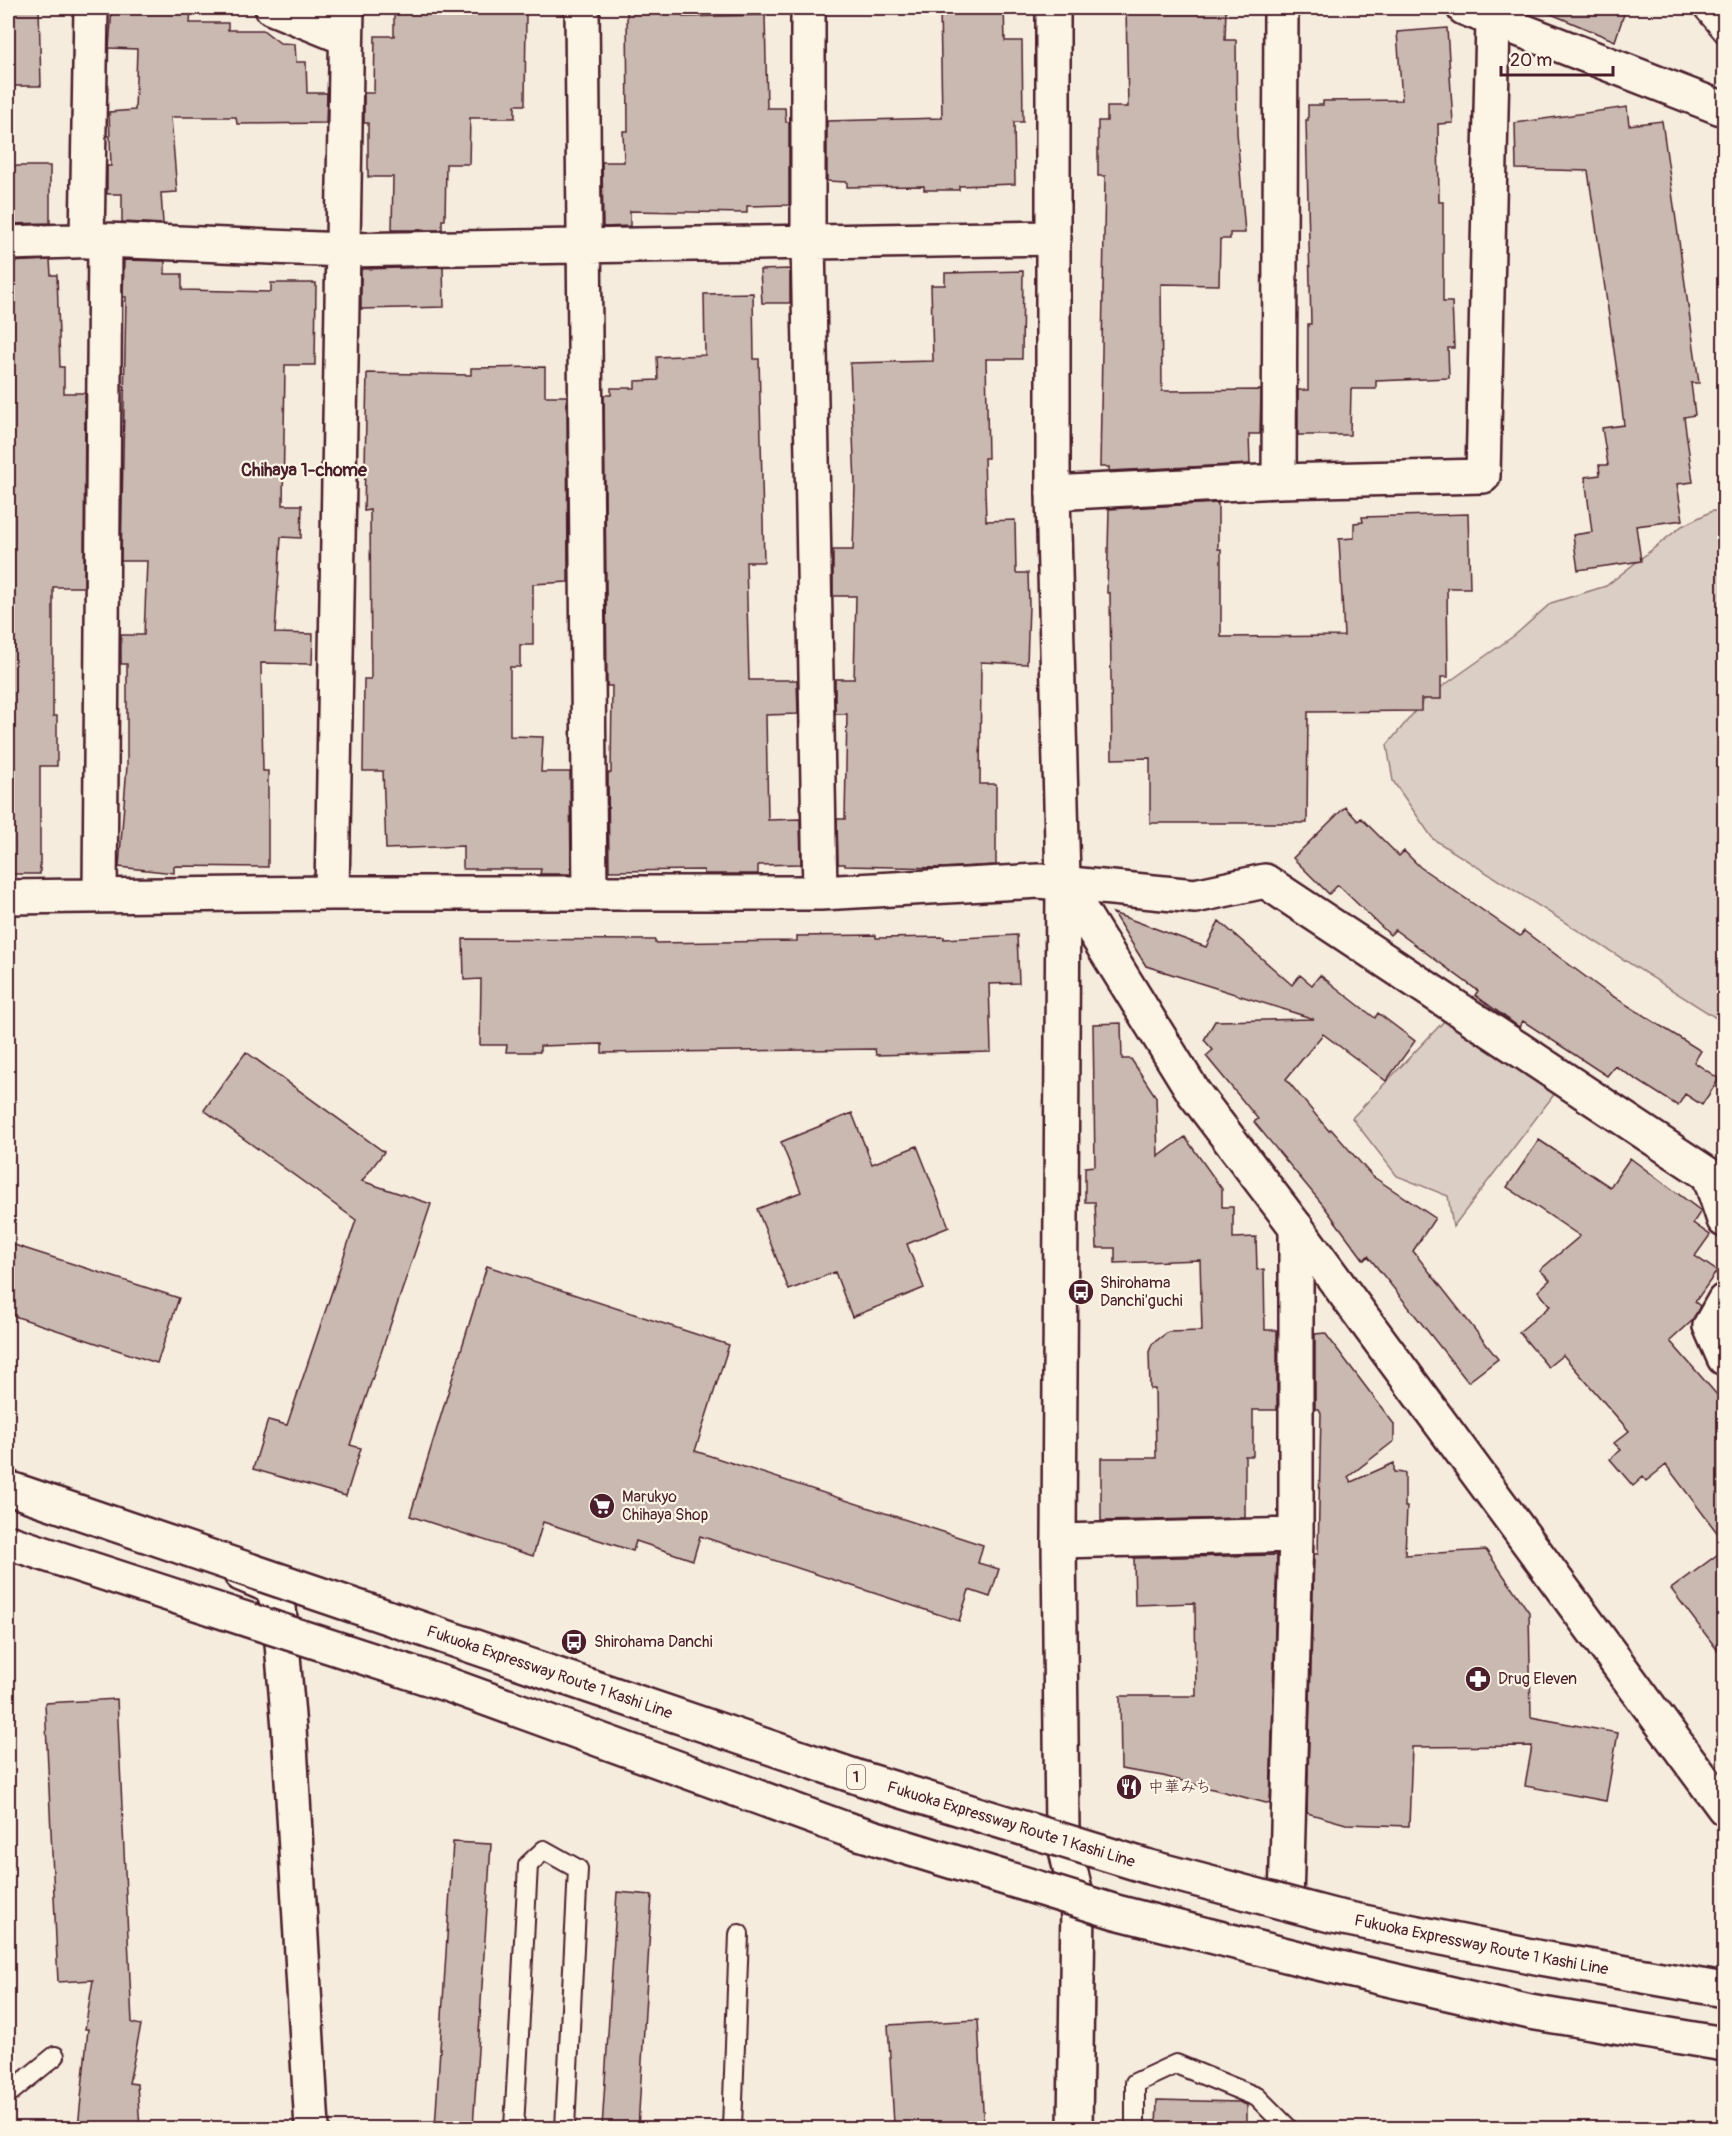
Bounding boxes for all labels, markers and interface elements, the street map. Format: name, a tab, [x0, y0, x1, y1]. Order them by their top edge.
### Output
scale bar	[1501, 39, 1614, 77]
text: 20 m	[1510, 49, 1552, 72]
district label: Chihaya 1-chome	[241, 459, 368, 482]
place label: Shirohama Danchi'guchi	[1100, 1273, 1183, 1311]
bus stop icon: Shirohama Danchi'guchi	[1066, 1277, 1096, 1307]
place label: Marukyo Chihaya Shop	[622, 1487, 708, 1525]
supermarket icon: Marukyo Chihaya Shop	[587, 1491, 617, 1521]
street label: Fukuoka Expressway Route 1 Kashi Line	[424, 1621, 675, 1723]
bus stop icon: Shirohama Danchi	[559, 1627, 589, 1657]
place label: Shirohama Danchi	[594, 1632, 713, 1652]
pharmacy icon: Drug Eleven	[1463, 1664, 1493, 1694]
place label: Drug Eleven	[1498, 1669, 1577, 1689]
road number: 1	[847, 1765, 865, 1789]
restaurant icon: 中華みち	[1114, 1772, 1144, 1802]
street label: Fukuoka Expressway Route 1 Kashi Line	[885, 1777, 1138, 1872]
place label: 中華みち	[1148, 1777, 1211, 1797]
street label: Fukuoka Expressway Route 1 Kashi Line	[1353, 1910, 1610, 1980]

